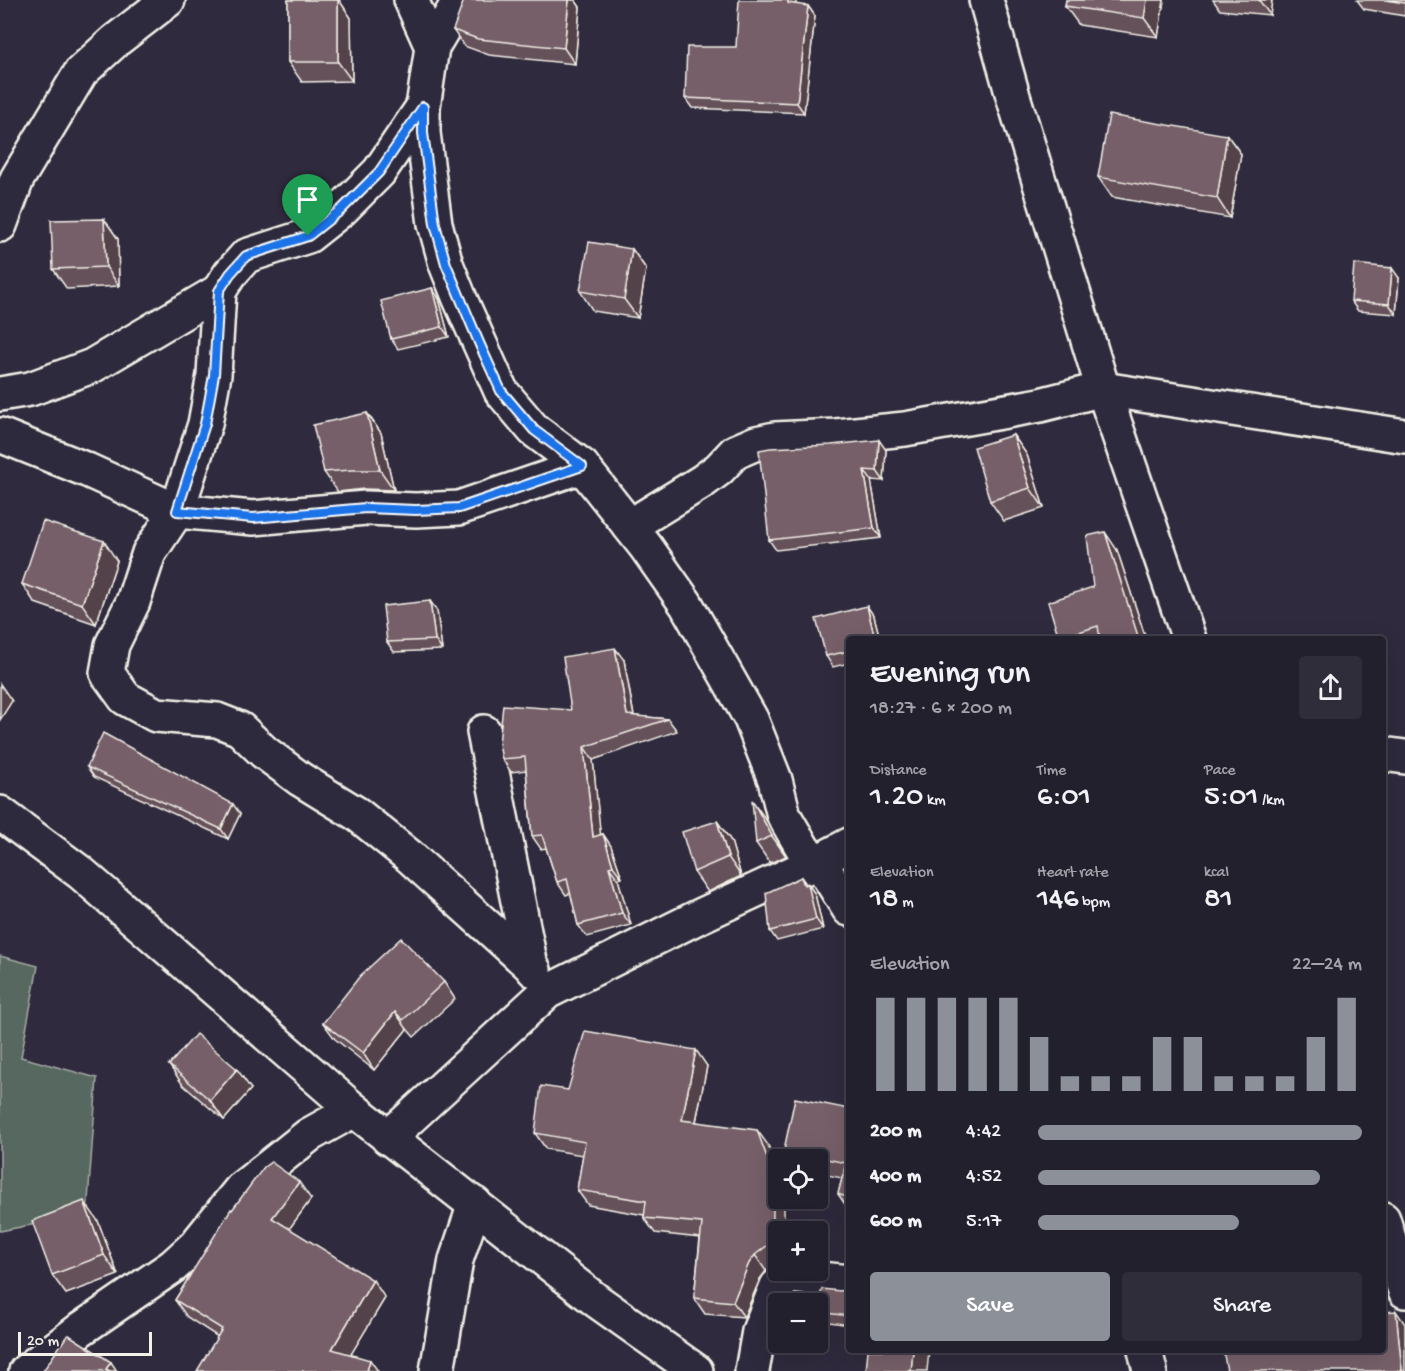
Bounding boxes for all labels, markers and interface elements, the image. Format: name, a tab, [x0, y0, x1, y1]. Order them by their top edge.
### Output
pin	[282, 174, 333, 236]
icon: arrive	[291, 183, 324, 216]
text: Evening run	[870, 656, 1030, 694]
button: share	[1299, 656, 1362, 719]
text: 18:27 · 6 × 200 m	[870, 698, 1012, 721]
text: Distance	[870, 762, 927, 781]
text: Time	[1037, 762, 1066, 781]
text: Pace	[1204, 762, 1235, 781]
text: 1.20	[870, 781, 923, 816]
text: 6:01	[1037, 781, 1091, 816]
text: 5:01	[1204, 781, 1258, 816]
text: km	[923, 792, 946, 811]
text: /km	[1258, 792, 1284, 811]
text: Elevation	[870, 864, 934, 883]
text: Heart rate	[1037, 864, 1109, 883]
text: kcal	[1204, 864, 1229, 883]
text: 18	[870, 883, 899, 918]
text: 146	[1037, 883, 1079, 918]
text: 81	[1204, 883, 1233, 918]
text: m	[899, 894, 914, 913]
text: bpm	[1079, 894, 1110, 913]
text: Elevation	[870, 954, 950, 977]
text: 22–24 m	[1292, 954, 1362, 977]
text: 200 m	[870, 1121, 921, 1144]
text: 4:42	[966, 1121, 1001, 1144]
map controls	[768, 1149, 828, 1353]
button: locate	[768, 1149, 828, 1209]
text: 400 m	[870, 1166, 921, 1189]
text: 4:52	[966, 1166, 1002, 1189]
text: 600 m	[870, 1211, 922, 1234]
text: 5:17	[966, 1211, 1001, 1234]
button: +	[768, 1221, 828, 1281]
button: Save	[870, 1272, 1110, 1341]
button: Share	[1122, 1272, 1362, 1341]
button: −	[768, 1293, 828, 1353]
scale bar	[18, 1329, 152, 1356]
text: 20 m	[27, 1333, 59, 1352]

